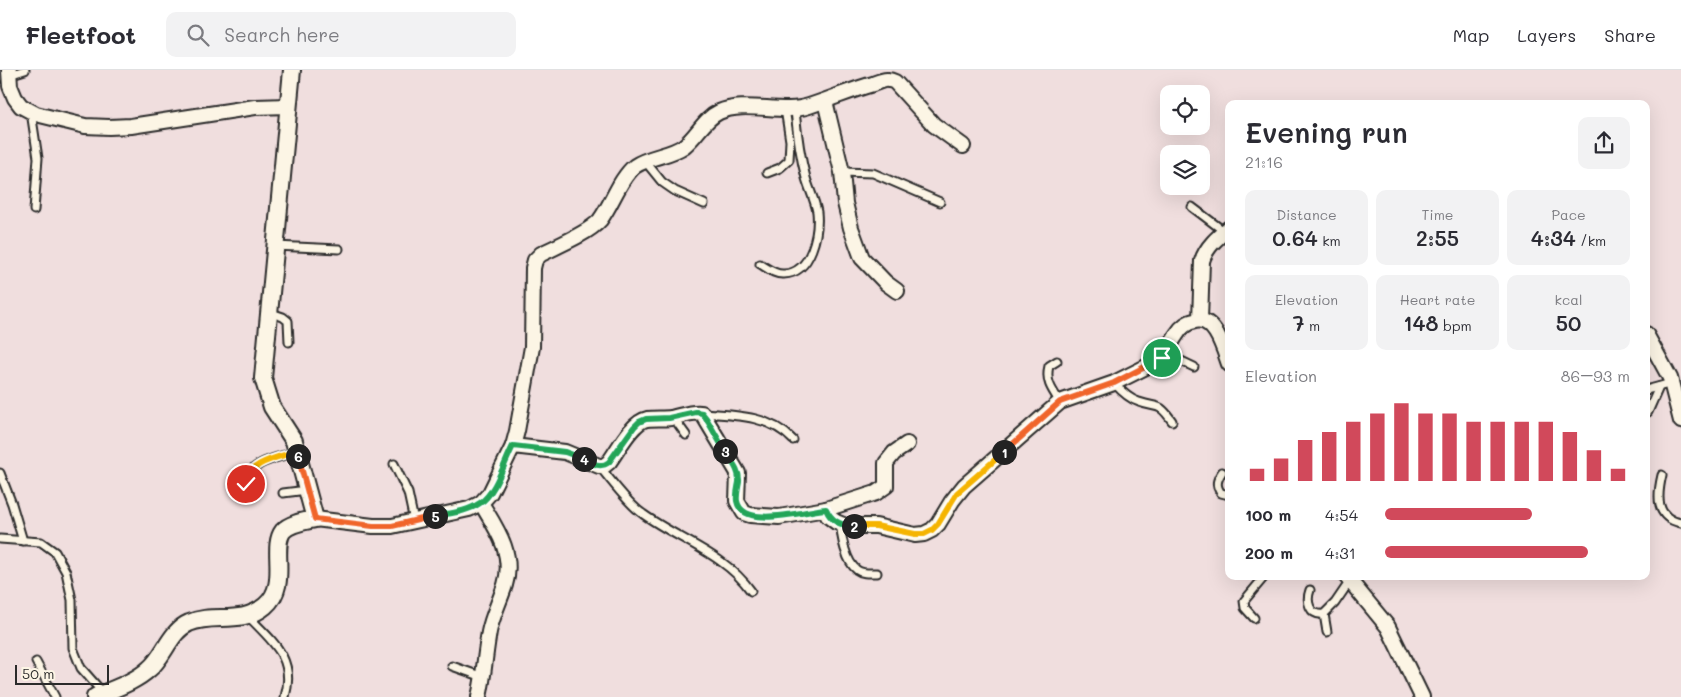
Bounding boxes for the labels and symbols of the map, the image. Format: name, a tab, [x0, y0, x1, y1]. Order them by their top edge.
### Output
pin	[1141, 337, 1183, 379]
pin: 3	[712, 438, 738, 464]
pin: 1	[992, 440, 1016, 464]
pin: 6	[286, 444, 310, 468]
pin: 4	[572, 446, 596, 472]
pin	[225, 463, 267, 505]
pin: 5	[422, 504, 448, 528]
pin: 2	[842, 514, 866, 538]
scale bar	[15, 662, 109, 685]

